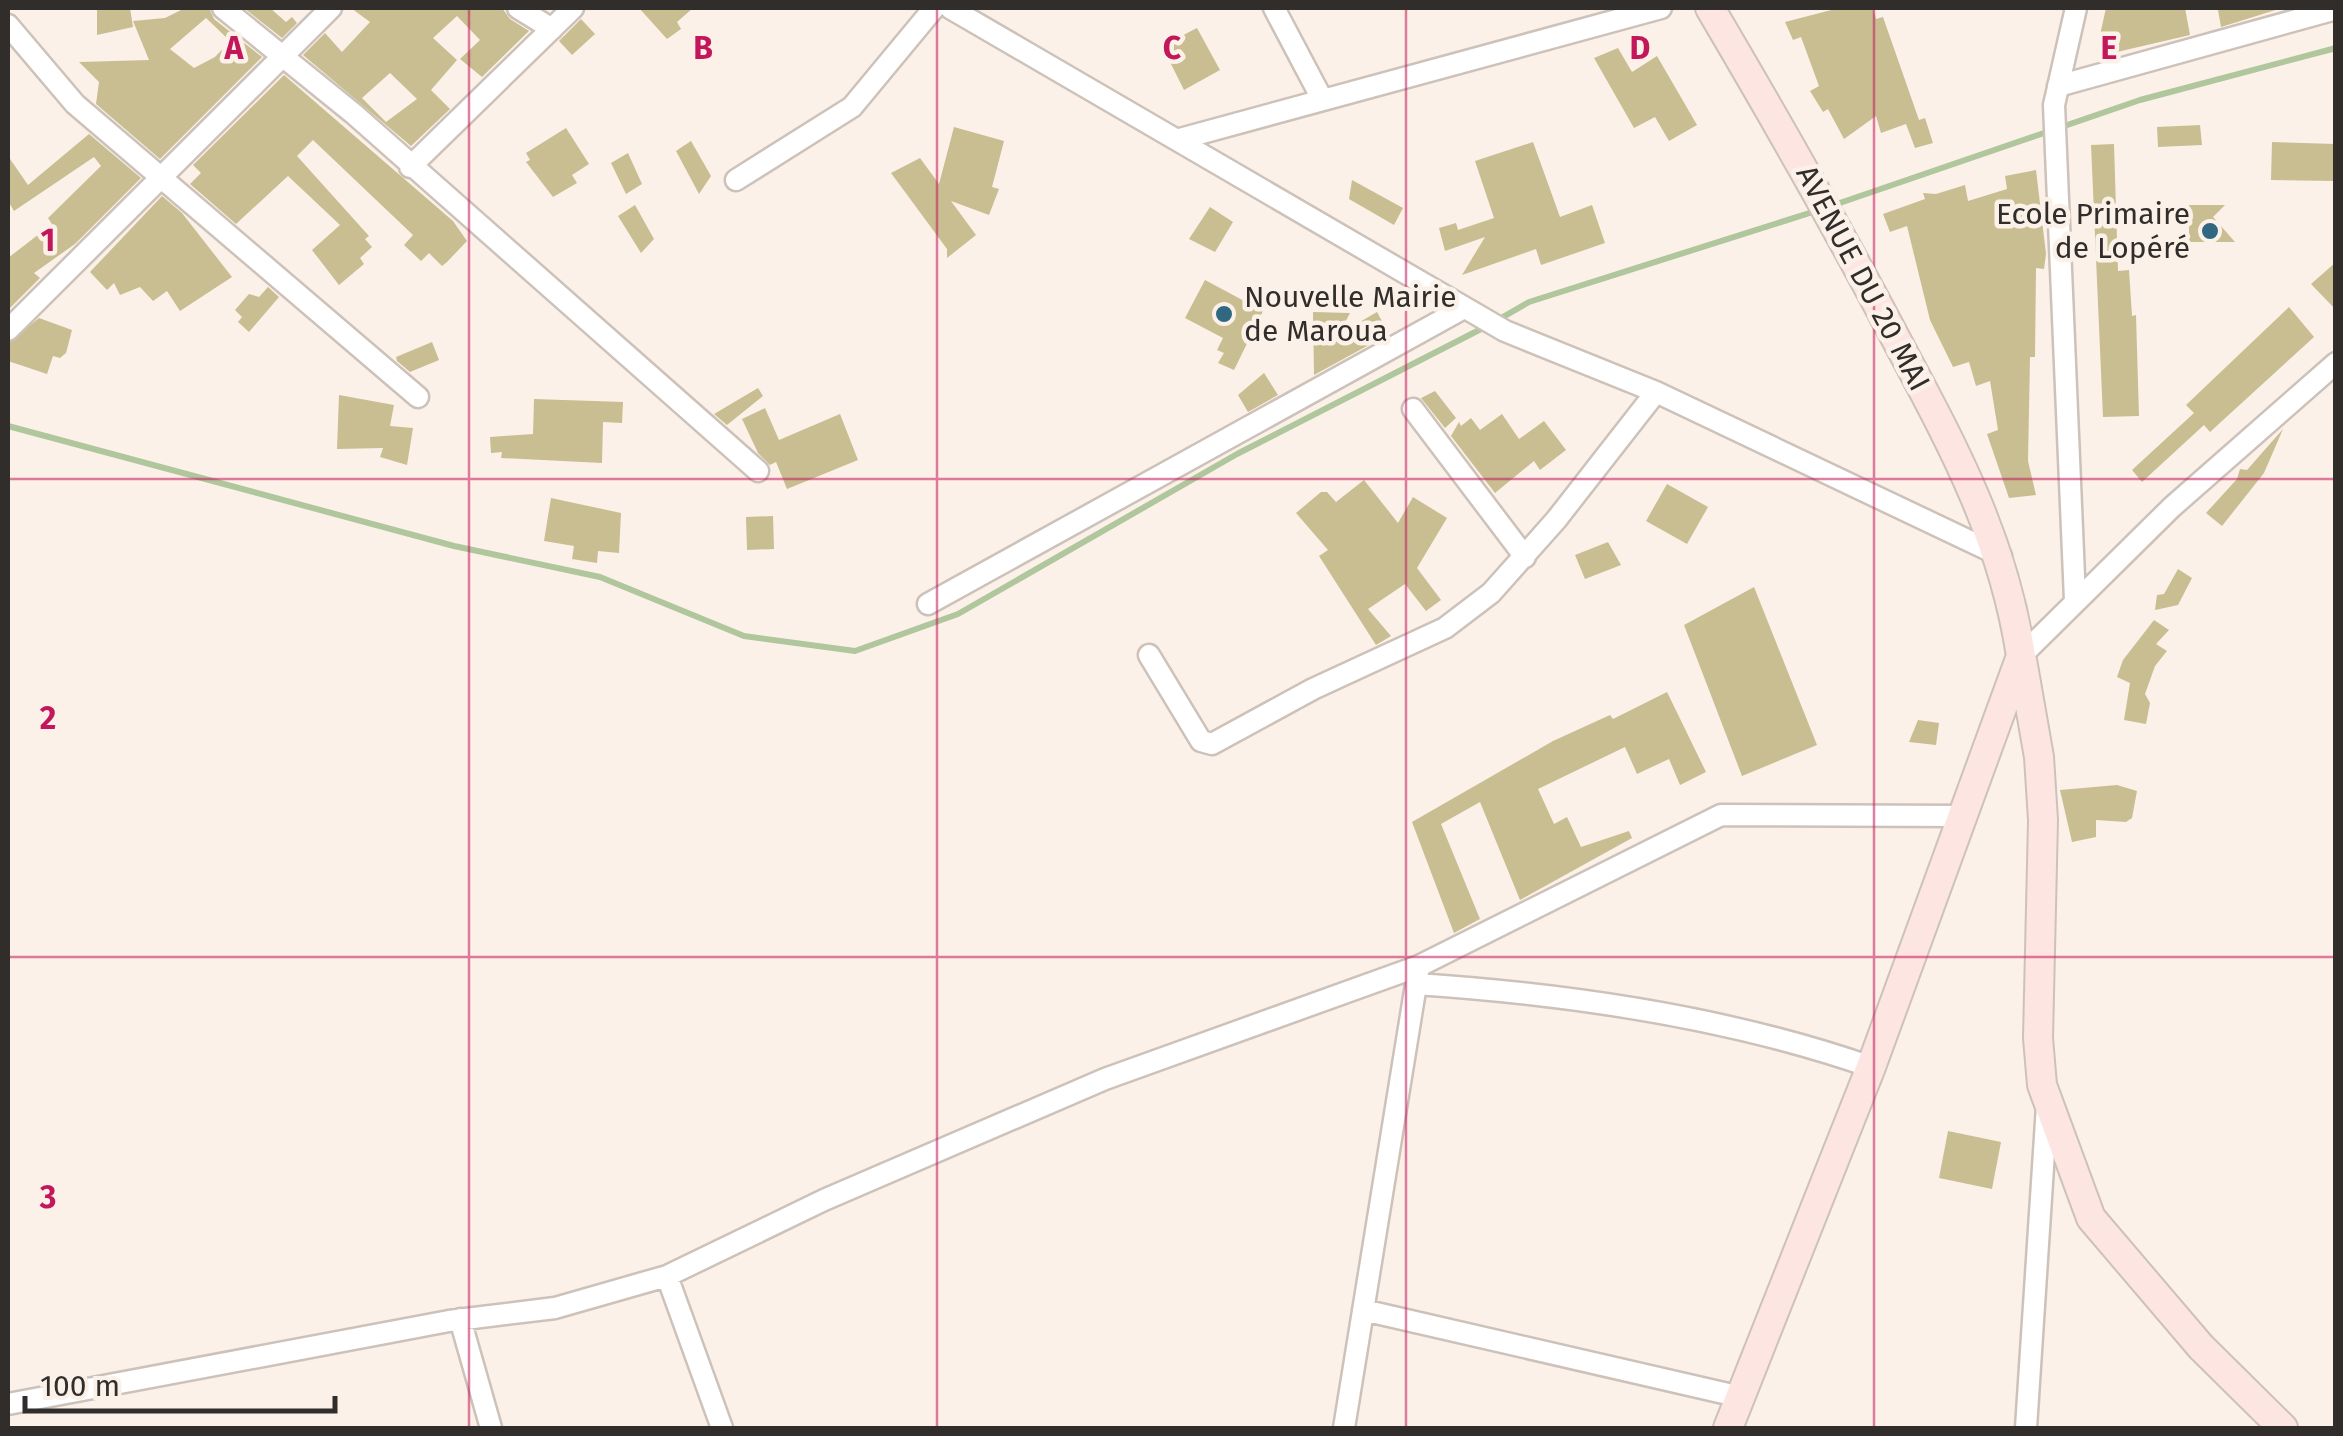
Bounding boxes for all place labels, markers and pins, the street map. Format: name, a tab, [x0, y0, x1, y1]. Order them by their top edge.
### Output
place label: Ecole Primaire de Lopéré	[1996, 196, 2190, 266]
marker: Ecole Primaire de Lopéré	[2199, 220, 2221, 242]
place label: Nouvelle Mairie de Maroua	[1244, 279, 1457, 349]
marker: Nouvelle Mairie de Maroua	[1213, 303, 1235, 325]

